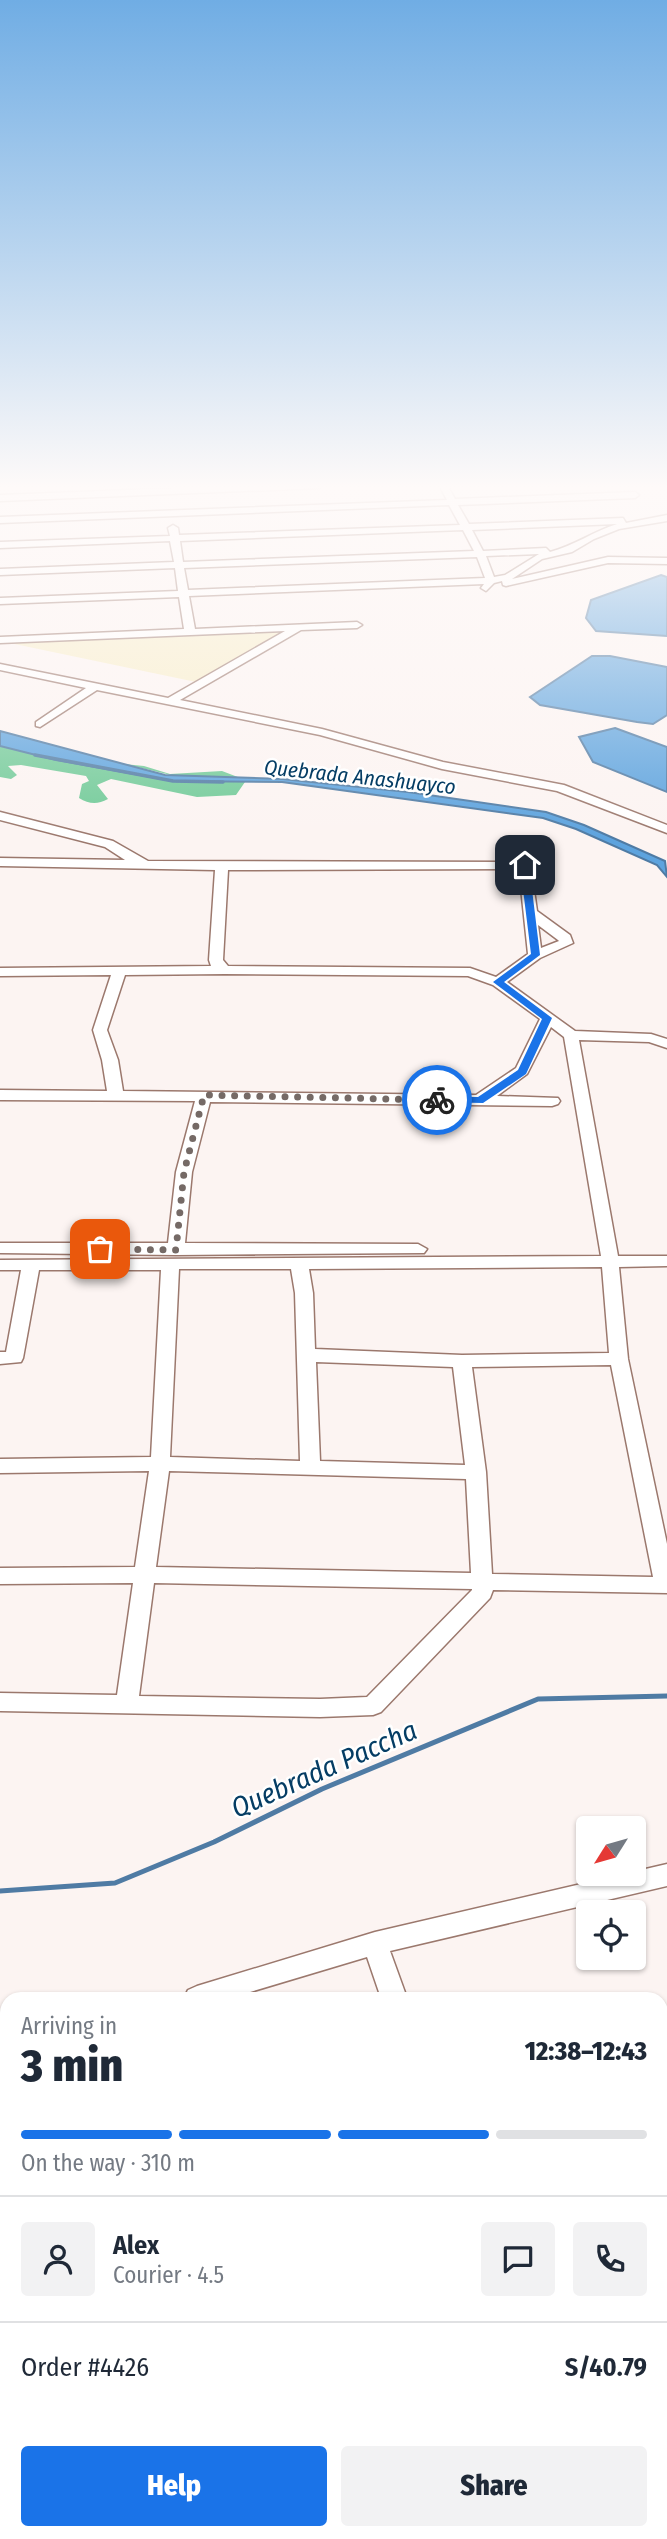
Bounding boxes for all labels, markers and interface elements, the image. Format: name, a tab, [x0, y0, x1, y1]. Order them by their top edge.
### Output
water label: Quebrada Anashuayco	[263, 754, 457, 800]
pin	[495, 835, 555, 895]
icon: home	[506, 846, 544, 884]
courier	[402, 1065, 472, 1135]
icon: bike	[418, 1081, 456, 1119]
pin	[70, 1219, 130, 1279]
icon: bag	[81, 1230, 119, 1268]
water label: Quebrada Paccha	[226, 1713, 422, 1825]
north arrow	[576, 1816, 646, 1886]
map controls	[576, 1816, 646, 1970]
button: locate	[576, 1900, 646, 1970]
text: Arriving in	[21, 2012, 117, 2040]
text: 12:38–12:43	[525, 2036, 647, 2067]
text: 3 min	[21, 2038, 123, 2093]
text: On the way · 310 m	[21, 2149, 195, 2177]
button: person	[21, 2222, 95, 2296]
button: chat	[481, 2222, 555, 2296]
button: phone	[573, 2222, 647, 2296]
text: Alex	[113, 2230, 159, 2261]
text: Courier · 4.5	[113, 2261, 224, 2289]
text: Order #4426	[21, 2352, 149, 2383]
text: S/40.79	[565, 2352, 647, 2383]
button: Help	[21, 2446, 327, 2526]
button: Share	[341, 2446, 647, 2526]

